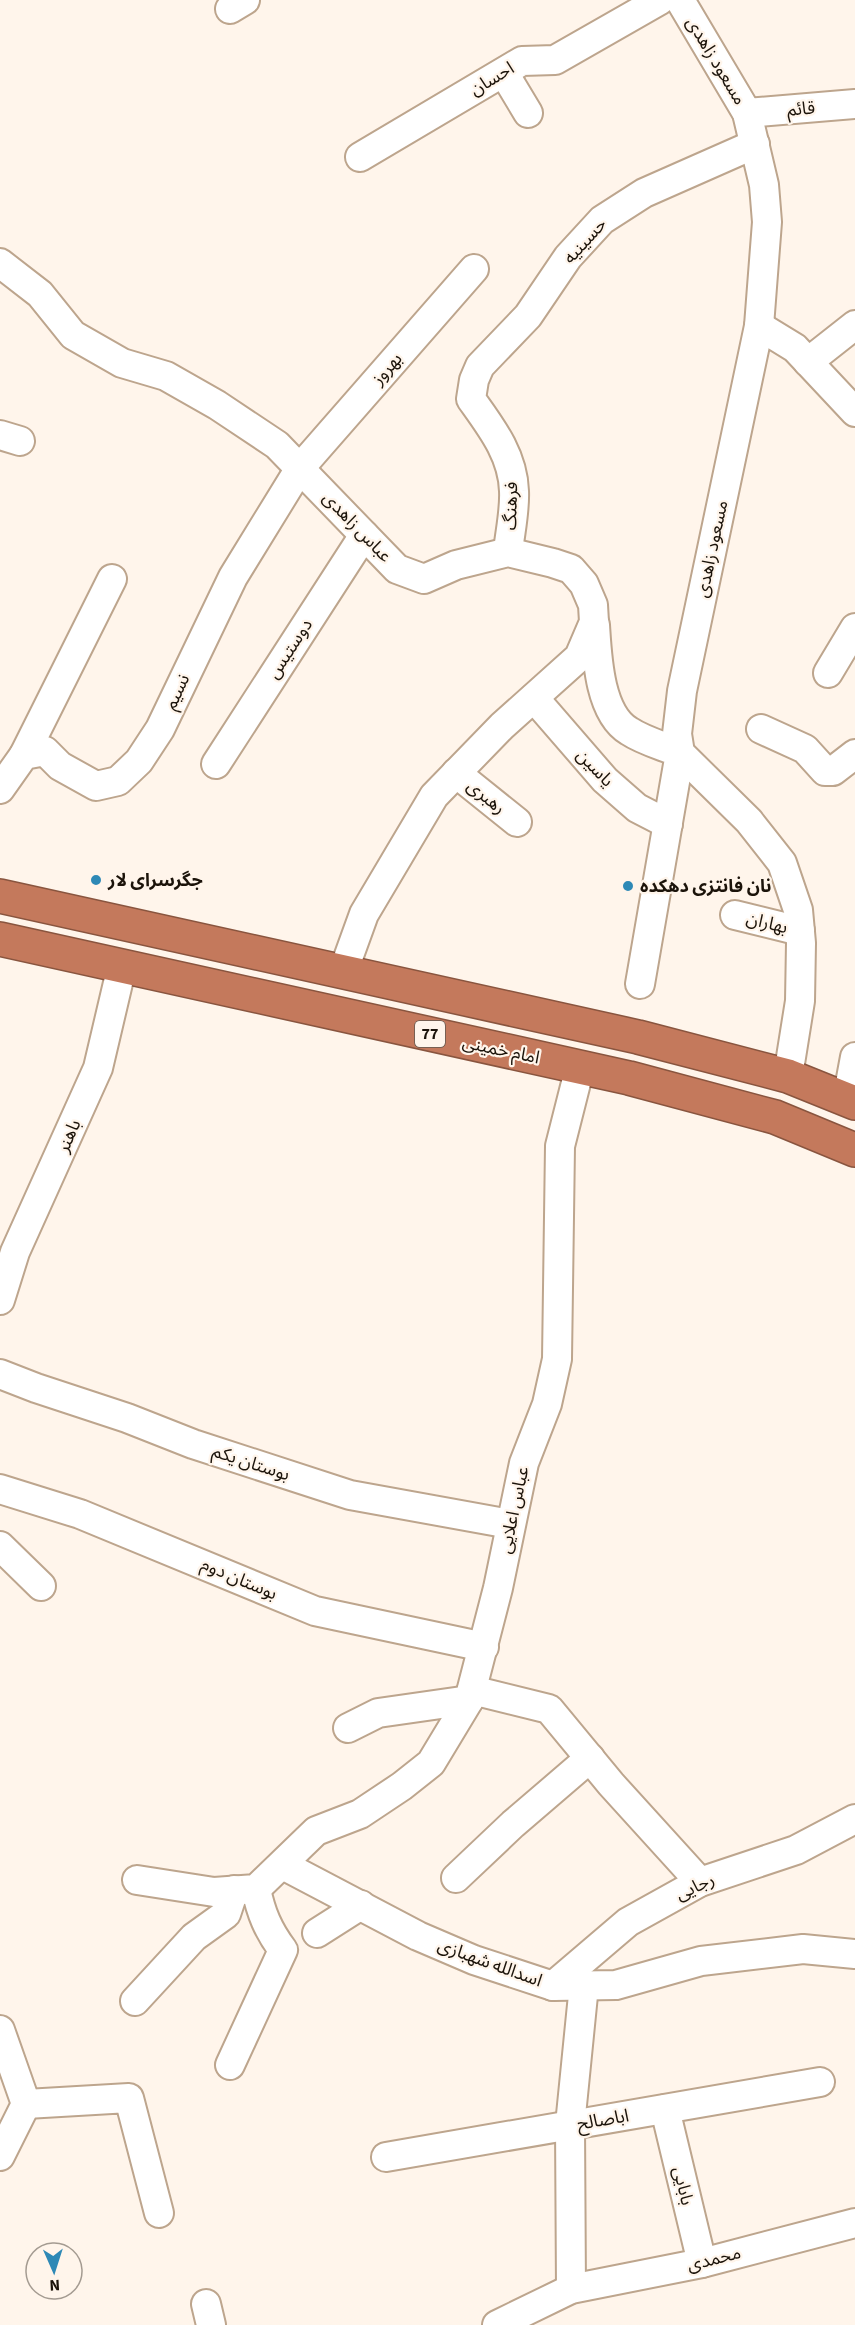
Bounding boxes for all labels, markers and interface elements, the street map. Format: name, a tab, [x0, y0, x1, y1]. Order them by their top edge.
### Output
street label: مسعود زاهدی	[680, 12, 752, 110]
street label: احسان	[465, 56, 519, 102]
street label: قائم	[786, 95, 816, 123]
street label: حسینیه	[558, 212, 612, 270]
street label: بهروز	[365, 347, 408, 391]
street label: فرهنگ	[498, 481, 524, 531]
street label: عباس زاهدی	[317, 486, 397, 568]
street label: مسعود زاهدی	[689, 498, 735, 600]
street label: دوستیس	[261, 614, 319, 684]
street label: نسیم	[158, 670, 196, 714]
street label: یاسین	[571, 743, 619, 793]
street label: رهبری	[461, 774, 511, 820]
place label: جگرسرای لار	[107, 868, 203, 893]
marker: جگرسرای لار	[89, 873, 103, 887]
place label: نان فانتزی دهکده	[640, 874, 771, 899]
marker: نان فانتزی دهکده	[621, 879, 635, 893]
street label: بهاران	[744, 906, 790, 940]
road number: 77	[415, 1021, 445, 1047]
street label: امام خمینی	[460, 1030, 542, 1071]
street label: باهنر	[50, 1116, 87, 1157]
street label: بوستان یکم	[209, 1439, 293, 1487]
street label: عباس اعلایی	[493, 1464, 535, 1556]
street label: بوستان دوم	[197, 1552, 281, 1607]
street label: رجایی	[671, 1867, 719, 1907]
street label: اسدالله شهبازی	[434, 1933, 546, 1993]
street label: اباصالح	[575, 2103, 631, 2137]
street label: بابایی	[666, 2164, 700, 2208]
street label: محمدی	[684, 2240, 744, 2278]
north arrow	[24, 2241, 84, 2301]
text: N	[49, 2274, 61, 2296]

